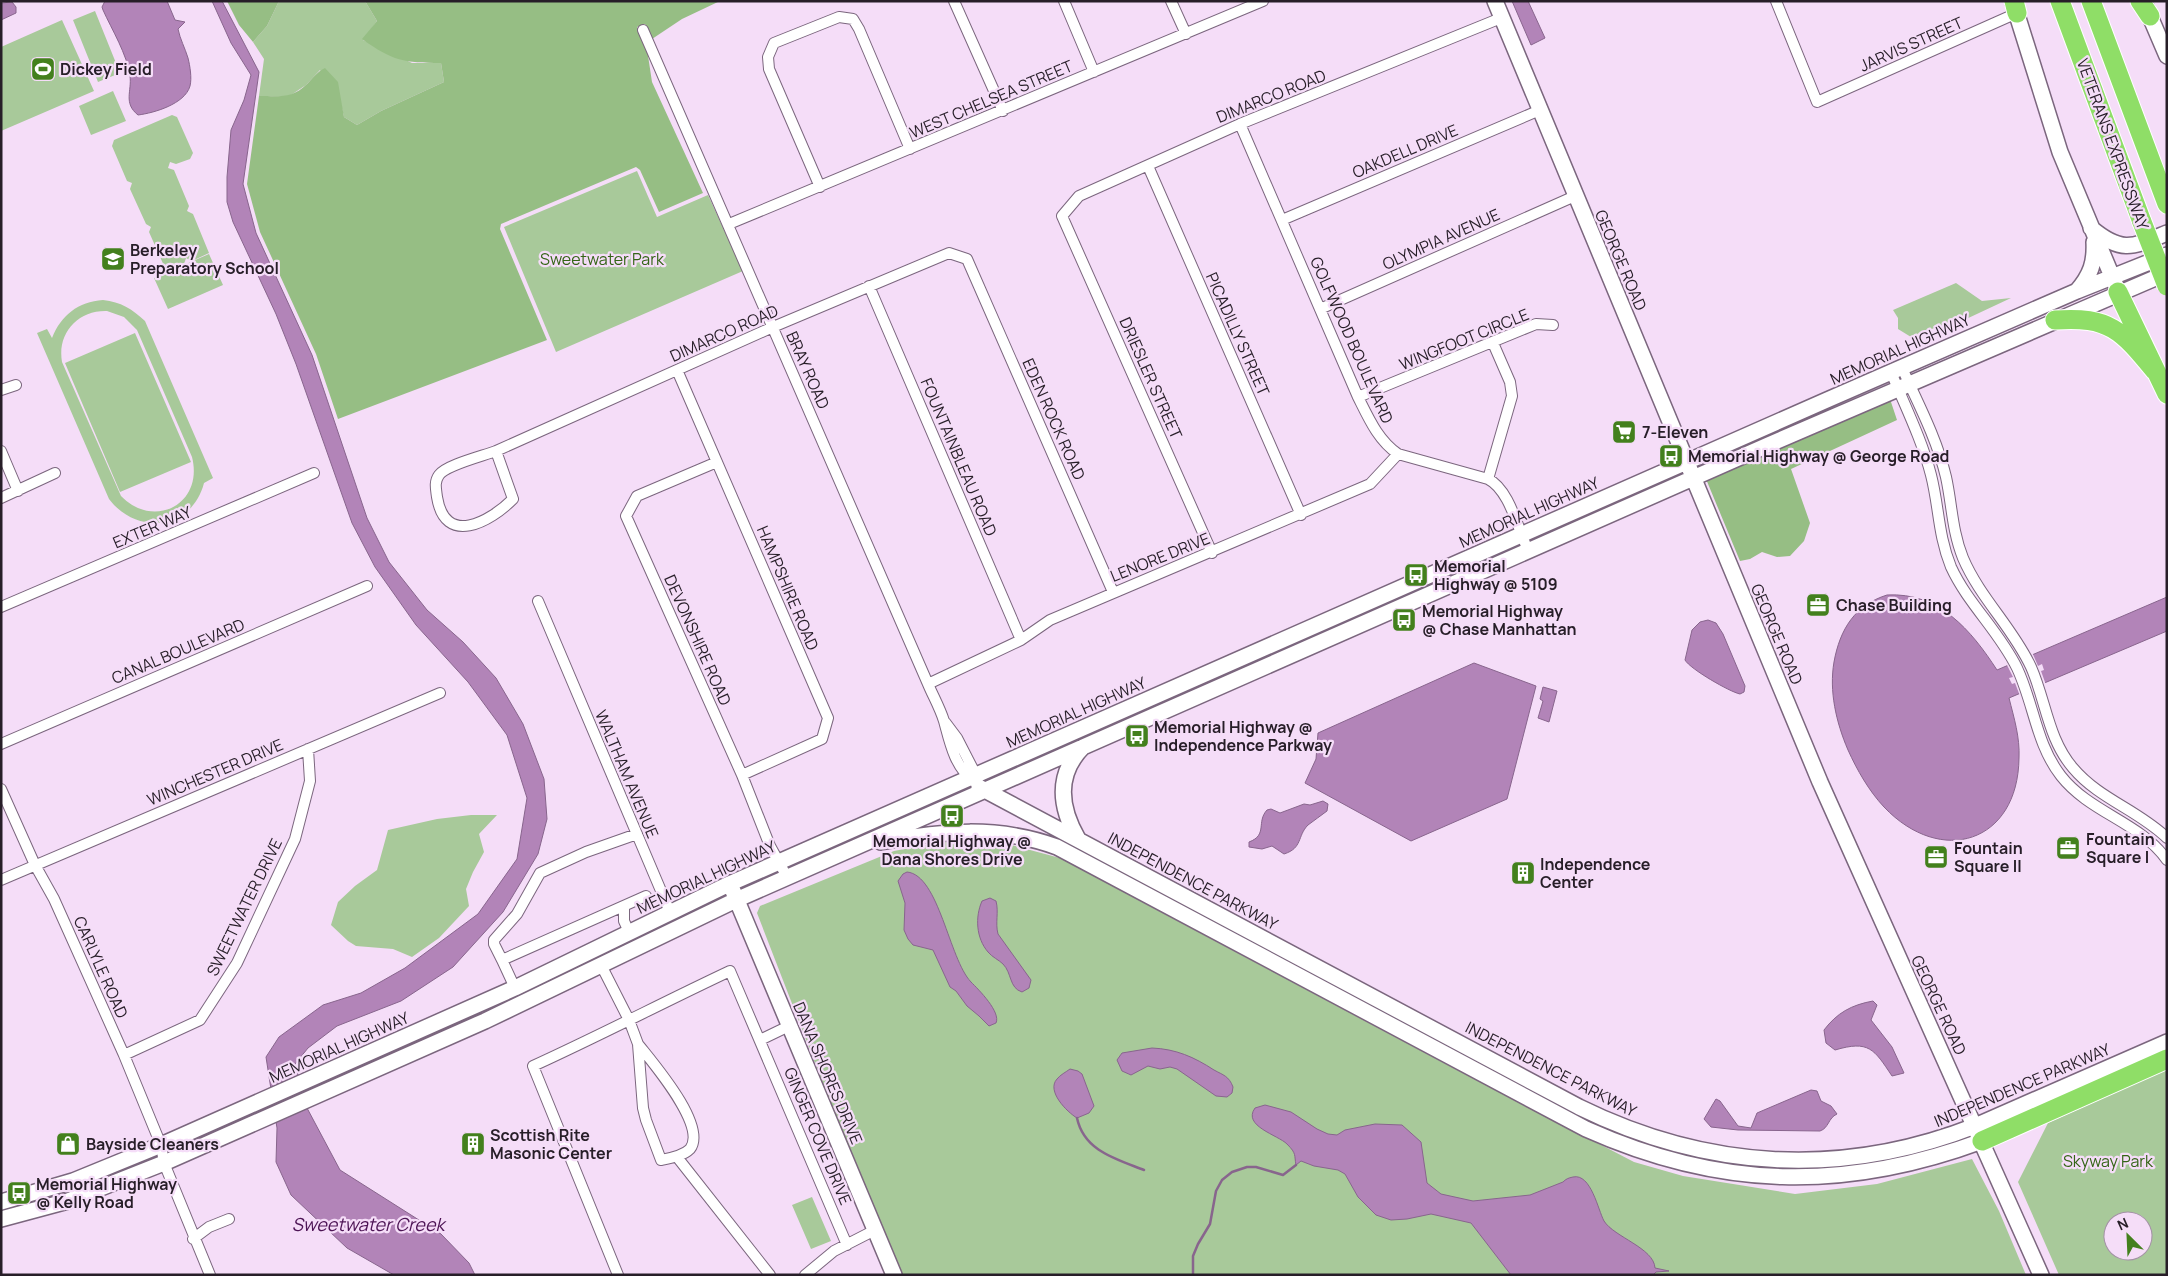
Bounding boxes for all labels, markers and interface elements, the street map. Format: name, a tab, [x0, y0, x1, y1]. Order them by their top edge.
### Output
street label: JARVIS STREET	[1856, 11, 1967, 77]
street label: WEST CHELSEA STREET	[906, 54, 1076, 143]
street label: VETERANS EXPRESSWAY	[2072, 55, 2154, 233]
sports icon: Dickey Field	[30, 56, 56, 82]
place label: Dickey Field	[60, 58, 152, 80]
street label: DIMARCO ROAD	[1213, 64, 1329, 128]
street label: OAKDELL DRIVE	[1349, 119, 1461, 183]
street label: OLYMPIA AVENUE	[1379, 203, 1503, 275]
street label: GEORGE ROAD	[1590, 206, 1652, 314]
place label: Berkeley Preparatory School	[130, 239, 279, 279]
school or university icon: Berkeley Preparatory School	[100, 246, 126, 272]
park label: Sweetwater Park	[540, 248, 665, 270]
street label: GOLFWOOD BOULEVARD	[1305, 253, 1399, 427]
street label: PICADILLY STREET	[1201, 269, 1275, 399]
street label: DIMARCO ROAD	[666, 299, 782, 367]
street label: WINGFOOT CIRCLE	[1396, 303, 1532, 375]
street label: MEMORIAL HIGHWAY	[1827, 308, 1974, 390]
street label: DRIESLER STREET	[1114, 314, 1188, 443]
street label: BRAY ROAD	[781, 328, 835, 412]
street label: EDEN ROCK ROAD	[1017, 355, 1091, 483]
street label: FOUNTAINBLEAU ROAD	[916, 375, 1002, 540]
supermarket icon: 7-Eleven	[1611, 419, 1637, 445]
place label: 7-Eleven	[1642, 421, 1708, 443]
bus stop icon: Memorial Highway @ George Road	[1658, 443, 1684, 469]
place label: Memorial Highway @ George Road	[1688, 445, 1949, 467]
street label: MEMORIAL HIGHWAY	[1456, 471, 1603, 553]
street label: EXTER WAY	[109, 501, 195, 553]
street label: HAMPSHIRE ROAD	[752, 522, 824, 654]
street label: LENORE DRIVE	[1107, 527, 1213, 587]
place label: Memorial Highway @ 5109	[1434, 555, 1558, 595]
bus stop icon: Memorial Highway @ 5109	[1403, 562, 1429, 588]
street label: DEVONSHIRE ROAD	[659, 571, 737, 709]
street label: GEORGE ROAD	[1746, 580, 1808, 688]
office icon: Chase Building	[1805, 592, 1831, 618]
place label: Chase Building	[1836, 594, 1952, 616]
place label: Memorial Highway @ Chase Manhattan	[1422, 600, 1577, 640]
bus stop icon: Memorial Highway @ Chase Manhattan	[1391, 607, 1417, 633]
street label: CANAL BOULEVARD	[108, 613, 248, 689]
street label: MEMORIAL HIGHWAY	[1003, 671, 1150, 753]
street label: WALTHAM AVENUE	[590, 707, 664, 841]
place label: Memorial Highway @ Independence Parkway	[1154, 716, 1332, 756]
bus stop icon: Memorial Highway @ Independence Parkway	[1124, 723, 1150, 749]
street label: WINCHESTER DRIVE	[144, 733, 286, 811]
bus stop icon: Memorial Highway @ Dana Shores Drive	[939, 803, 965, 829]
street label: INDEPENDENCE PARKWAY	[1104, 827, 1282, 935]
place label: Fountain Square I	[2086, 828, 2155, 868]
place label: Memorial Highway @ Dana Shores Drive	[873, 830, 1031, 870]
street label: SWEETWATER DRIVE	[201, 834, 287, 980]
street label: MEMORIAL HIGHWAY	[633, 835, 779, 919]
office icon: Fountain Square I	[2055, 835, 2081, 861]
place label: Fountain Square II	[1954, 837, 2023, 877]
office icon: Fountain Square II	[1923, 844, 1949, 870]
place label: Independence Center	[1540, 853, 1651, 893]
building icon: Independence Center	[1510, 860, 1536, 886]
street label: CARLYLE ROAD	[69, 912, 133, 1022]
street label: GEORGE ROAD	[1906, 952, 1972, 1059]
street label: DANA SHORES DRIVE	[788, 999, 868, 1147]
street label: MEMORIAL HIGHWAY	[266, 1006, 413, 1088]
street label: INDEPENDENCE PARKWAY	[1462, 1016, 1640, 1122]
street label: INDEPENDENCE PARKWAY	[1931, 1038, 2114, 1132]
street label: GINGER COVE DRIVE	[779, 1064, 857, 1208]
place label: Scottish Rite Masonic Center	[490, 1124, 612, 1164]
shop icon: Bayside Cleaners	[55, 1131, 81, 1157]
building icon: Scottish Rite Masonic Center	[460, 1131, 486, 1157]
place label: Bayside Cleaners	[86, 1133, 219, 1155]
park label: Skyway Park	[2063, 1150, 2154, 1172]
place label: Memorial Highway @ Kelly Road	[36, 1173, 177, 1213]
bus stop icon: Memorial Highway @ Kelly Road	[6, 1180, 32, 1206]
north arrow	[2103, 1211, 2153, 1261]
water label: Sweetwater Creek	[292, 1212, 447, 1236]
text: N	[2114, 1213, 2131, 1234]

